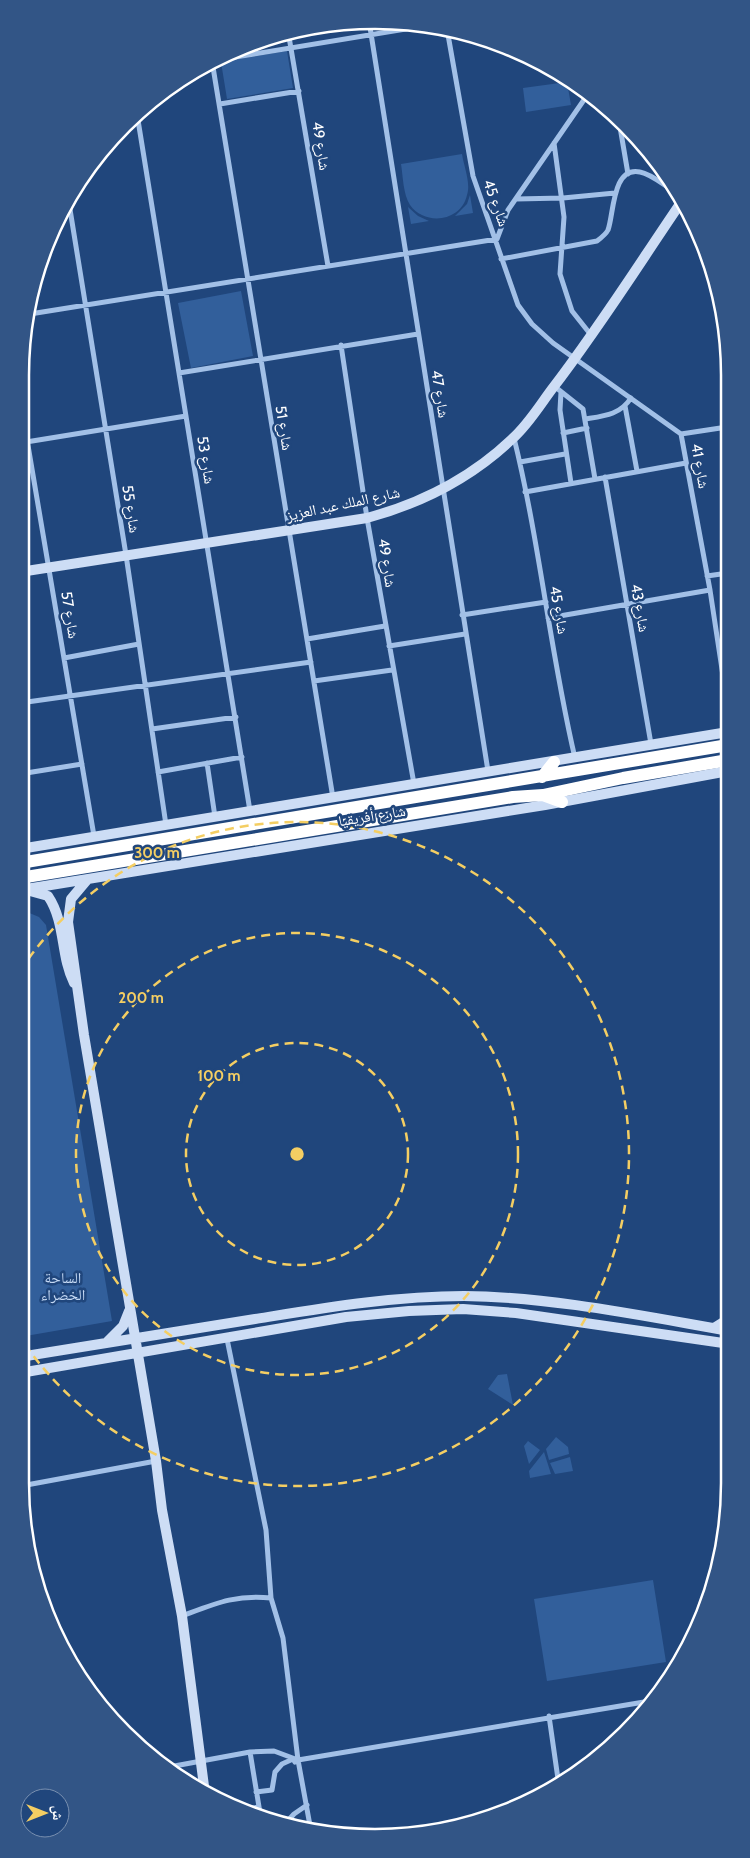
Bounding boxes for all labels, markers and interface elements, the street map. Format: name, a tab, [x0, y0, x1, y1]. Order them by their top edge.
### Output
street label: شارع 49	[307, 120, 334, 172]
street label: شارع 45	[478, 177, 513, 229]
street label: شارع 47	[426, 369, 453, 419]
street label: شارع 51	[271, 404, 296, 452]
street label: شارع 53	[192, 435, 219, 485]
street label: شارع 41	[686, 442, 713, 490]
street label: شارع الملك عبد العزيز	[284, 483, 402, 526]
street label: شارع 55	[117, 484, 144, 534]
street label: شارع 49	[373, 537, 400, 589]
street label: شارع 43	[626, 582, 653, 634]
street label: شارع 45	[545, 584, 572, 636]
street label: شارع 57	[56, 590, 83, 640]
street label: شارع أفريقيا	[337, 802, 407, 831]
text: 300 m	[134, 844, 180, 862]
text: 200 m	[118, 989, 164, 1007]
text: 100 m	[197, 1067, 241, 1085]
centre of rings	[288, 1145, 306, 1163]
park label: الساحة الخضراء	[41, 1269, 85, 1304]
north arrow	[20, 1788, 70, 1838]
text: ش	[49, 1806, 67, 1821]

